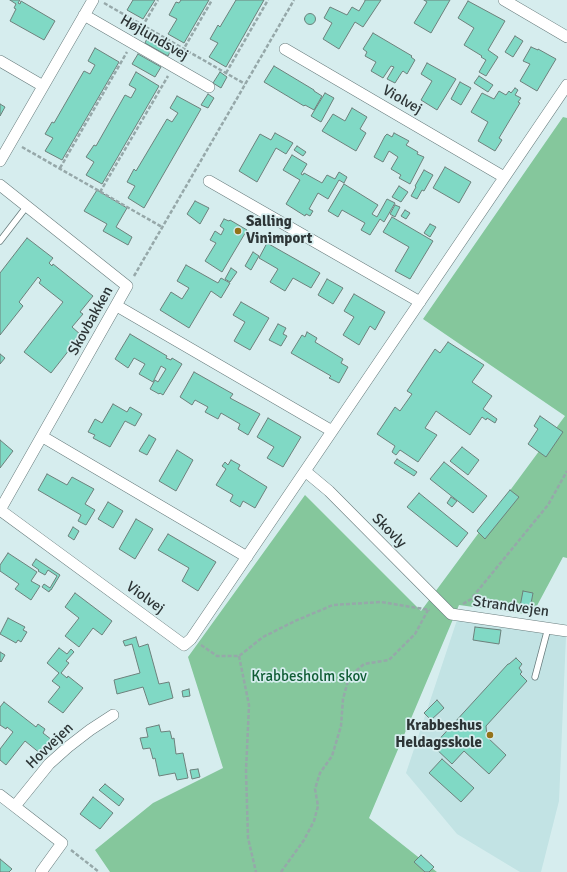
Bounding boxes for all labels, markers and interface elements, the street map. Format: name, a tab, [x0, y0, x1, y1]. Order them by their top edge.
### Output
street label: Højlundsvej	[117, 11, 191, 65]
street label: Violvej	[379, 81, 425, 119]
place label: Salling Vinimport	[246, 213, 312, 248]
marker: Salling Vinimport	[233, 226, 243, 236]
street label: Skovbakken	[65, 283, 117, 359]
street label: Skovly	[368, 510, 410, 552]
street label: Violvej	[122, 578, 168, 618]
street label: Strandvejen	[472, 593, 550, 621]
park label: Krabbesholm skov	[251, 668, 367, 686]
place label: Krabbeshus Heldagsskole	[395, 717, 482, 752]
street label: Hovvejen	[23, 719, 77, 773]
marker: Krabbeshus Heldagsskole	[485, 730, 495, 740]

